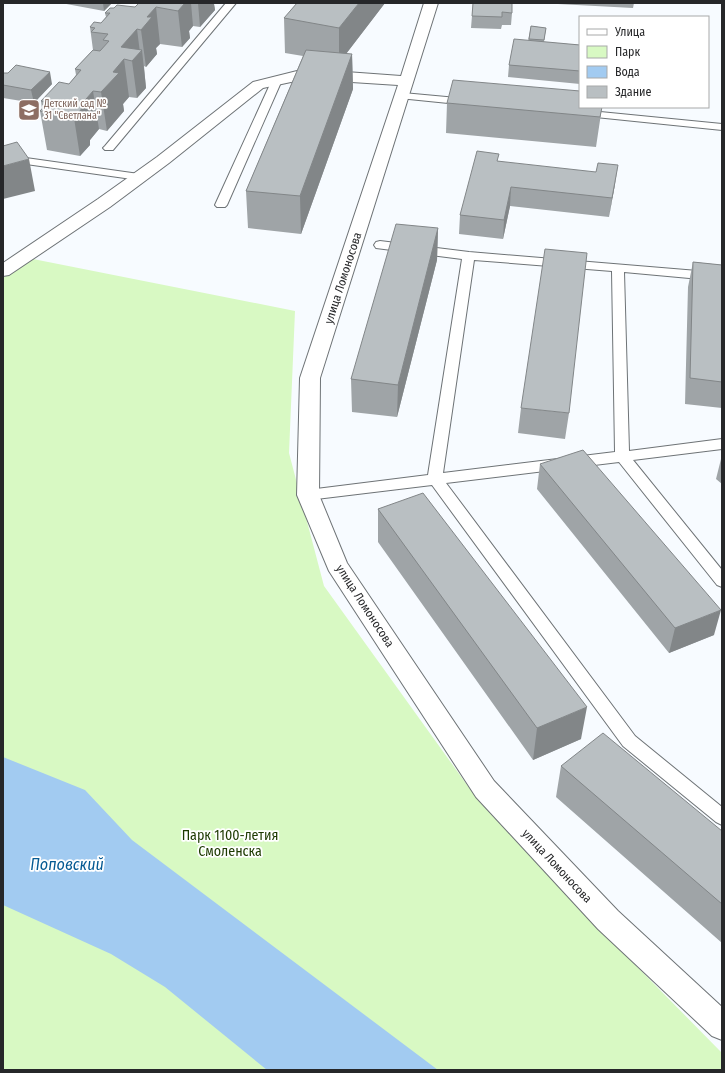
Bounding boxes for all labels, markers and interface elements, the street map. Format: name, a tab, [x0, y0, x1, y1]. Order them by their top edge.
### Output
legend	[579, 16, 709, 108]
text: Улица	[614, 25, 645, 39]
text: Парк	[615, 45, 641, 59]
text: Вода	[615, 65, 640, 79]
text: Здание	[615, 85, 651, 99]
school or university icon: Детский сад № 31 "Светлана"	[16, 97, 42, 123]
place label: Детский сад № 31 "Светлана"	[43, 98, 107, 122]
street label: улица Ломоносова	[322, 230, 364, 326]
street label: улица Ломоносова	[333, 562, 397, 650]
street label: улица Ломоносова	[519, 826, 595, 906]
park label: Парк 1100-летия Смоленска	[182, 827, 278, 860]
water label: Поповский	[30, 855, 104, 874]

